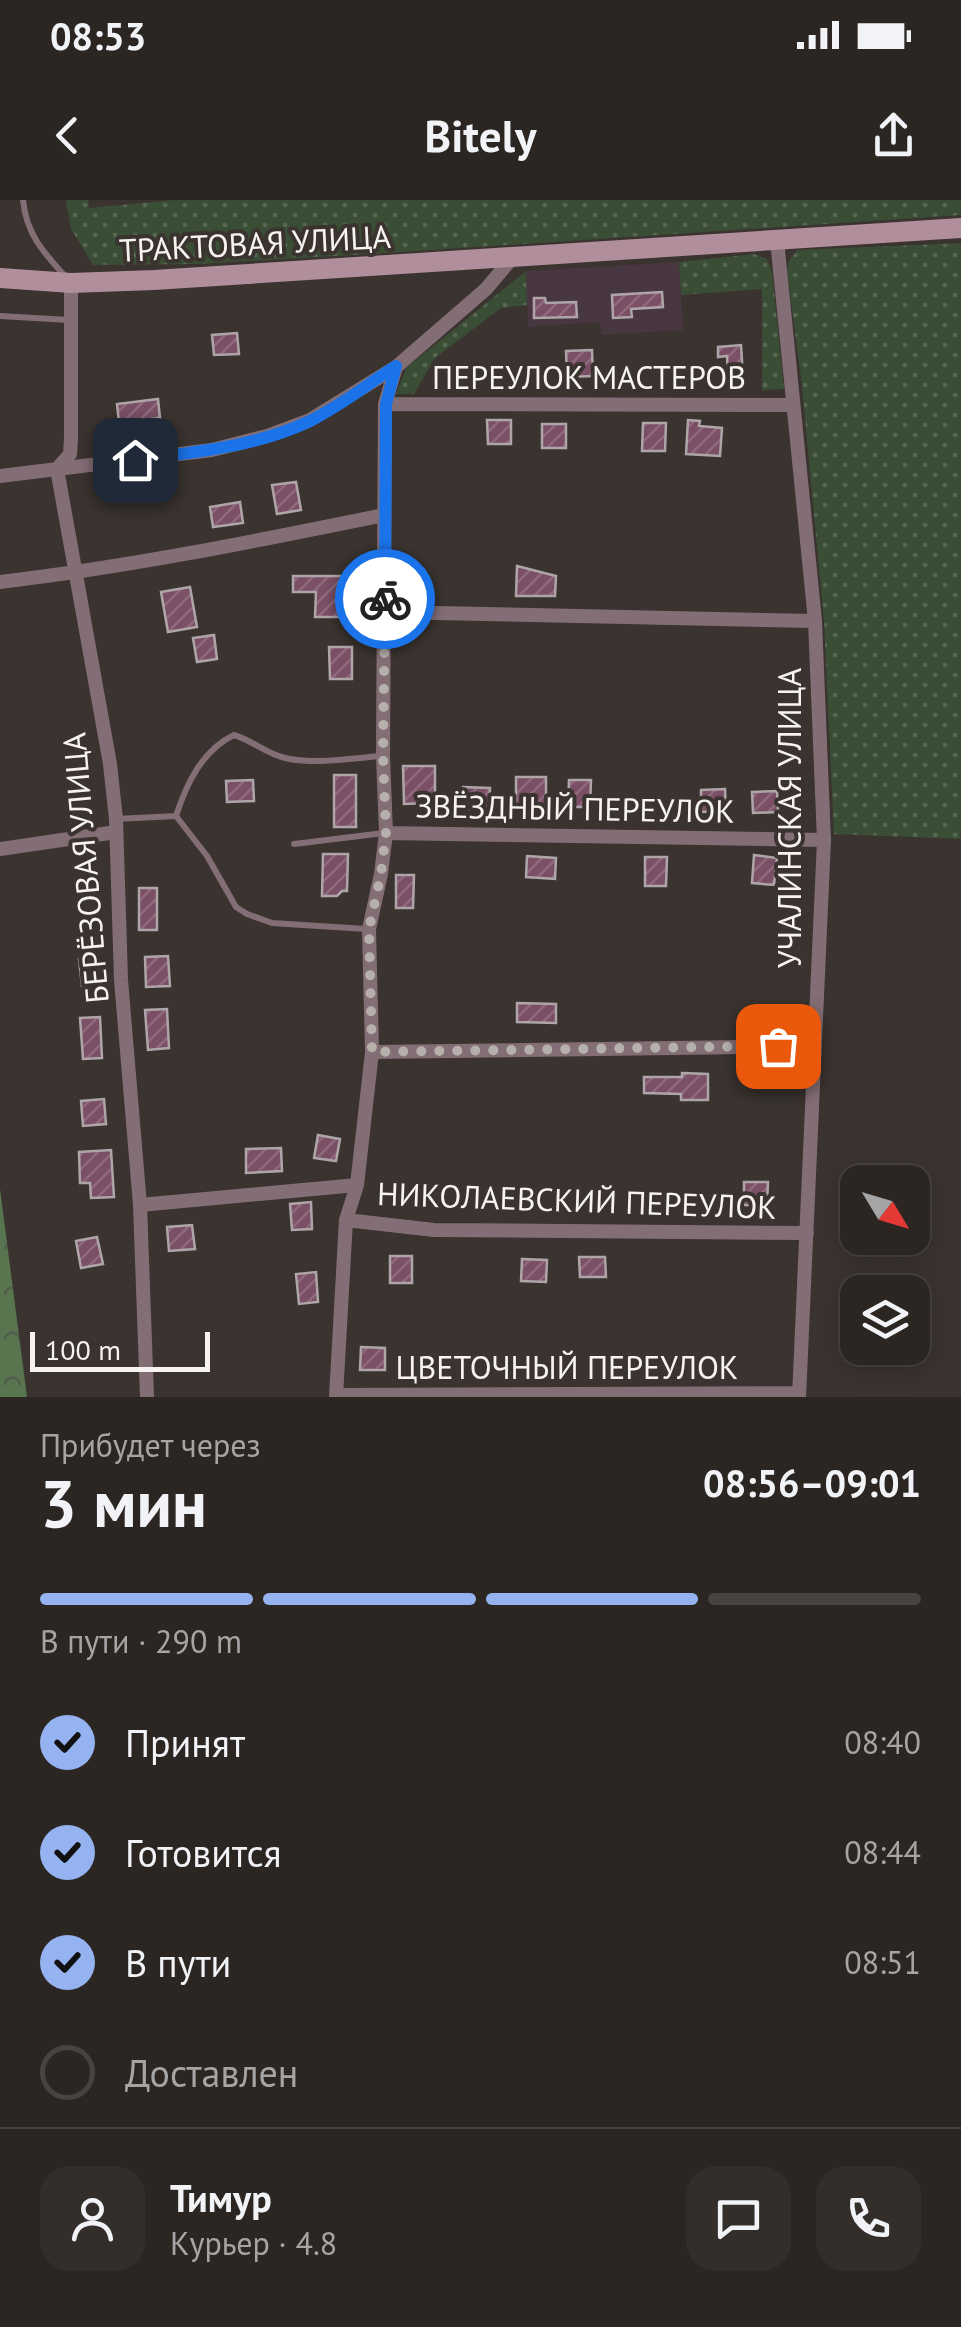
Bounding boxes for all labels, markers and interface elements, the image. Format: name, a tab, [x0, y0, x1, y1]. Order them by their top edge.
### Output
text: 08:53	[50, 11, 146, 60]
text: Bitely	[425, 106, 536, 164]
icon: back	[40, 108, 95, 163]
icon: share	[866, 108, 921, 163]
street label: ТРАКТОВАЯ УЛИЦА	[118, 215, 392, 271]
street label: ПЕРЕУЛОК МАСТЕРОВ	[432, 356, 746, 398]
pin	[93, 418, 178, 503]
icon: home	[108, 433, 163, 488]
courier	[335, 549, 435, 649]
icon: bike	[358, 572, 413, 627]
street label: УЧАЛИНСКАЯ УЛИЦА	[768, 668, 810, 968]
street label: БЕРЁЗОВАЯ УЛИЦА	[52, 731, 118, 1005]
street label: ЗВЁЗДНЫЙ ПЕРЕУЛОК	[415, 784, 735, 832]
pin	[736, 1004, 821, 1089]
icon: bag	[751, 1019, 806, 1074]
north arrow	[840, 1165, 930, 1255]
map controls	[840, 1165, 930, 1365]
street label: НИКОЛАЕВСКИЙ ПЕРЕУЛОК	[377, 1172, 777, 1228]
button: layers	[840, 1275, 930, 1365]
scale bar	[30, 1327, 210, 1372]
text: 100 m	[45, 1331, 121, 1368]
street label: ЦВЕТОЧНЫЙ ПЕРЕУЛОК	[396, 1346, 738, 1388]
text: Прибудет через	[40, 1424, 261, 1466]
text: 08:56–09:01	[703, 1458, 921, 1507]
text: 3 мин	[40, 1461, 207, 1545]
text: В пути · 290 m	[40, 1620, 242, 1662]
icon: check	[40, 1715, 95, 1770]
text: Принят	[125, 1718, 245, 1767]
text: 08:40	[844, 1721, 921, 1763]
icon: check	[40, 1825, 95, 1880]
text: Готовится	[125, 1828, 282, 1877]
text: 08:44	[844, 1831, 921, 1873]
icon: check	[40, 1935, 95, 1990]
text: В пути	[125, 1938, 231, 1987]
text: 08:51	[844, 1941, 921, 1983]
text: Доставлен	[125, 2048, 298, 2097]
button: person	[40, 2166, 145, 2271]
button: chat	[686, 2166, 791, 2271]
button: phone	[816, 2166, 921, 2271]
text: Тимур	[170, 2173, 272, 2222]
text: Курьер · 4.8	[170, 2222, 337, 2264]

